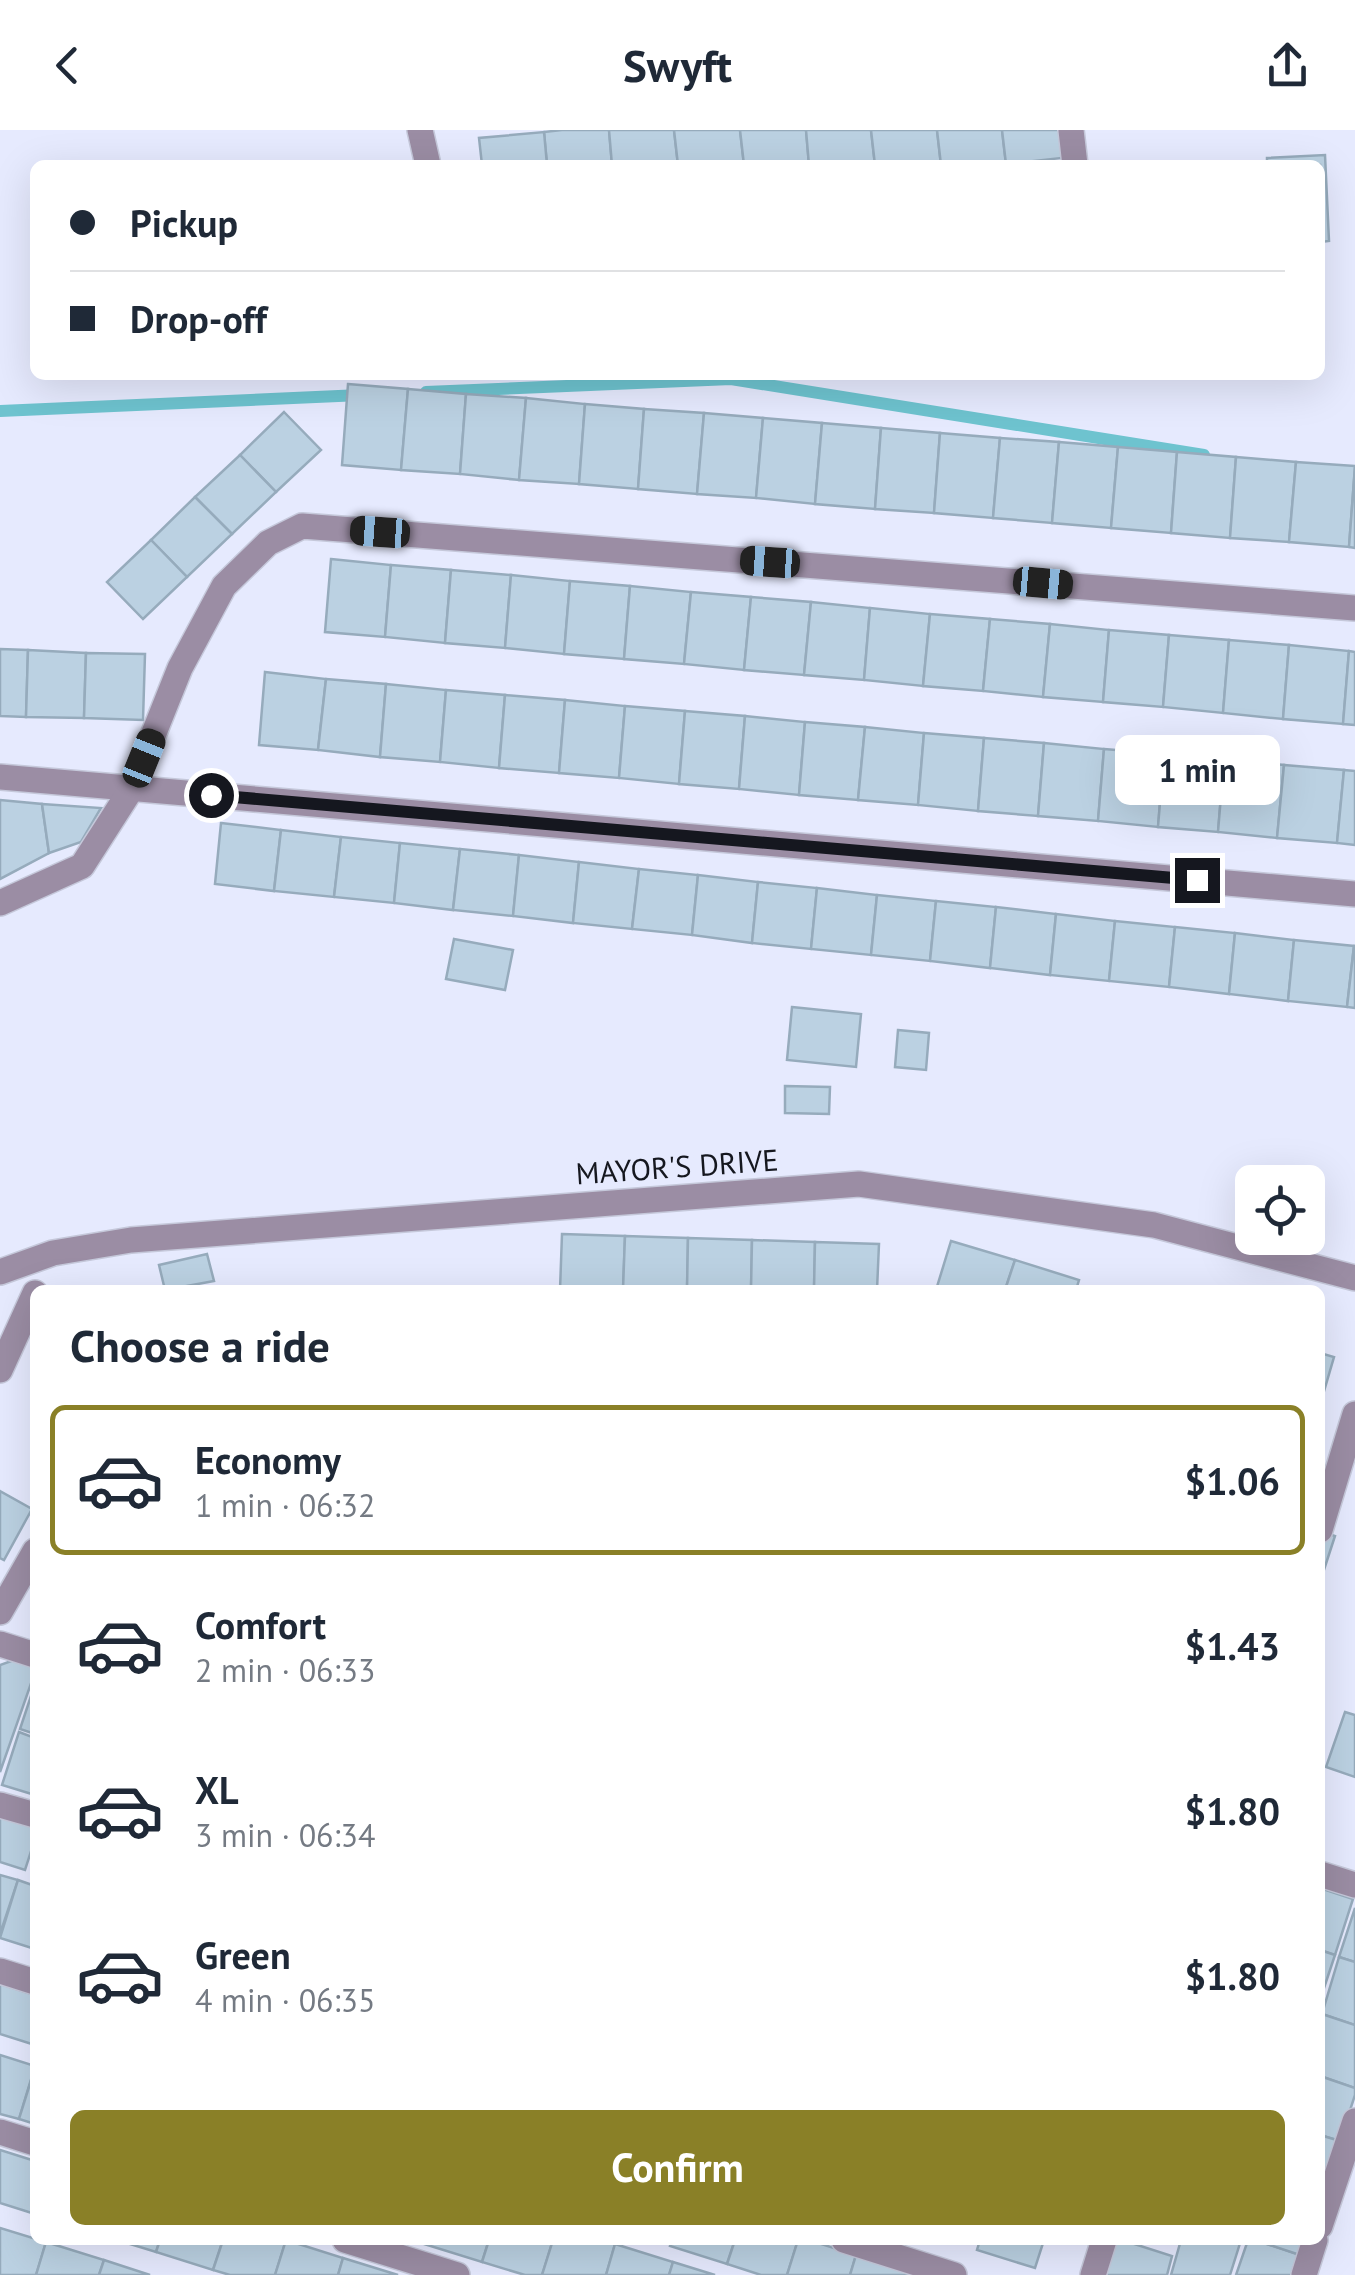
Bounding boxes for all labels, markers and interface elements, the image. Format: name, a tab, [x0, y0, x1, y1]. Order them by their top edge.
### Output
text: Swyft	[623, 36, 732, 94]
icon: back	[40, 38, 95, 93]
icon: share	[1260, 38, 1315, 93]
text: Pickup	[130, 198, 238, 247]
text: Drop-off	[130, 294, 267, 343]
car	[349, 515, 411, 549]
car	[739, 545, 801, 579]
car	[1012, 565, 1074, 601]
car	[119, 725, 169, 791]
callout: 1 min	[1114, 735, 1280, 805]
text: 1 min	[1158, 749, 1237, 791]
route start	[189, 773, 234, 818]
route end	[1175, 858, 1220, 903]
street label: MAYOR'S DRIVE	[574, 1139, 780, 1193]
map controls	[1235, 1165, 1325, 1255]
button: locate	[1235, 1165, 1325, 1255]
text: Choose a ride	[70, 1316, 330, 1374]
icon: car	[75, 1435, 165, 1525]
text: Economy	[195, 1435, 341, 1484]
text: $1.06	[1184, 1456, 1280, 1505]
text: 1 min · 06:32	[195, 1484, 375, 1526]
icon: car	[75, 1600, 165, 1690]
text: Comfort	[195, 1600, 326, 1649]
text: $1.43	[1184, 1621, 1280, 1670]
text: 2 min · 06:33	[195, 1649, 375, 1691]
icon: car	[75, 1765, 165, 1855]
text: XL	[195, 1765, 239, 1814]
text: $1.80	[1184, 1786, 1280, 1835]
text: 3 min · 06:34	[195, 1814, 375, 1856]
icon: car	[75, 1930, 165, 2020]
text: Green	[195, 1930, 291, 1979]
text: $1.80	[1184, 1951, 1280, 2000]
text: 4 min · 06:35	[195, 1979, 375, 2021]
button: Confirm	[70, 2110, 1285, 2225]

